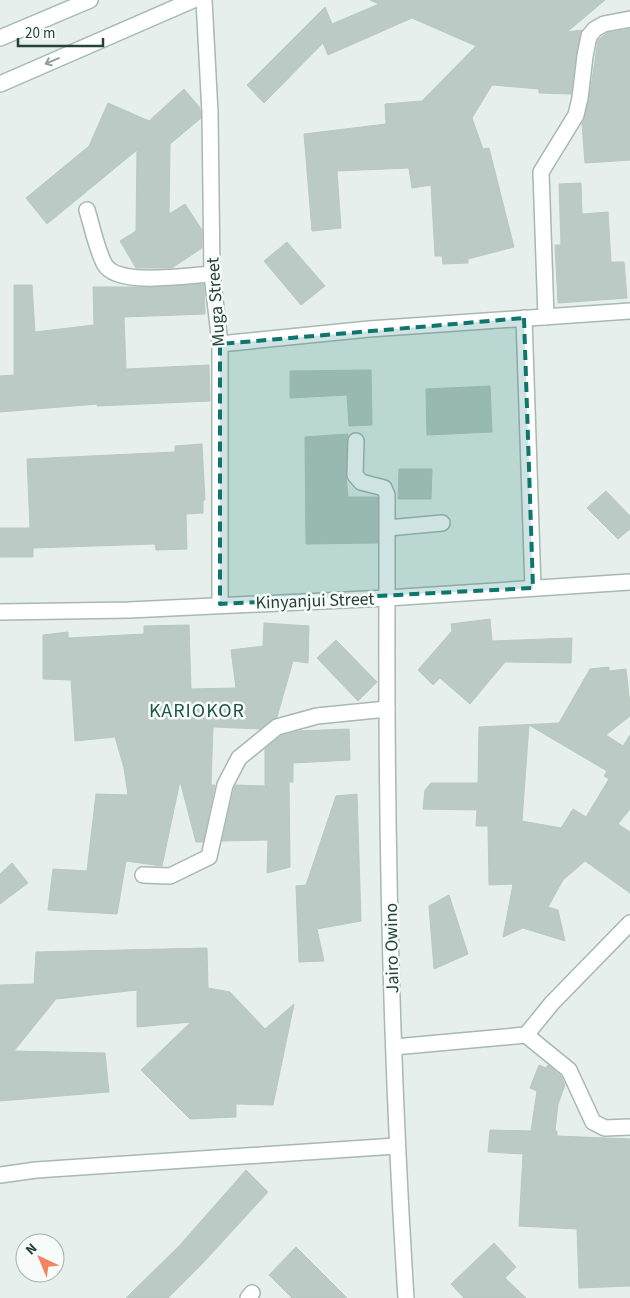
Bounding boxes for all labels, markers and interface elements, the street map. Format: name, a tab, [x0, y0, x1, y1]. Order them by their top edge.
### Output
scale bar	[18, 15, 102, 47]
text: 20 m	[25, 23, 55, 44]
one-way arrow	[45, 57, 60, 67]
street label: Muga Street	[200, 257, 232, 347]
street label: Kinyanjui Street	[255, 586, 375, 616]
district label: KARIOKOR	[149, 697, 245, 725]
street label: Jairo Owino	[379, 903, 405, 993]
north arrow	[15, 1233, 65, 1283]
text: N	[21, 1239, 42, 1260]

